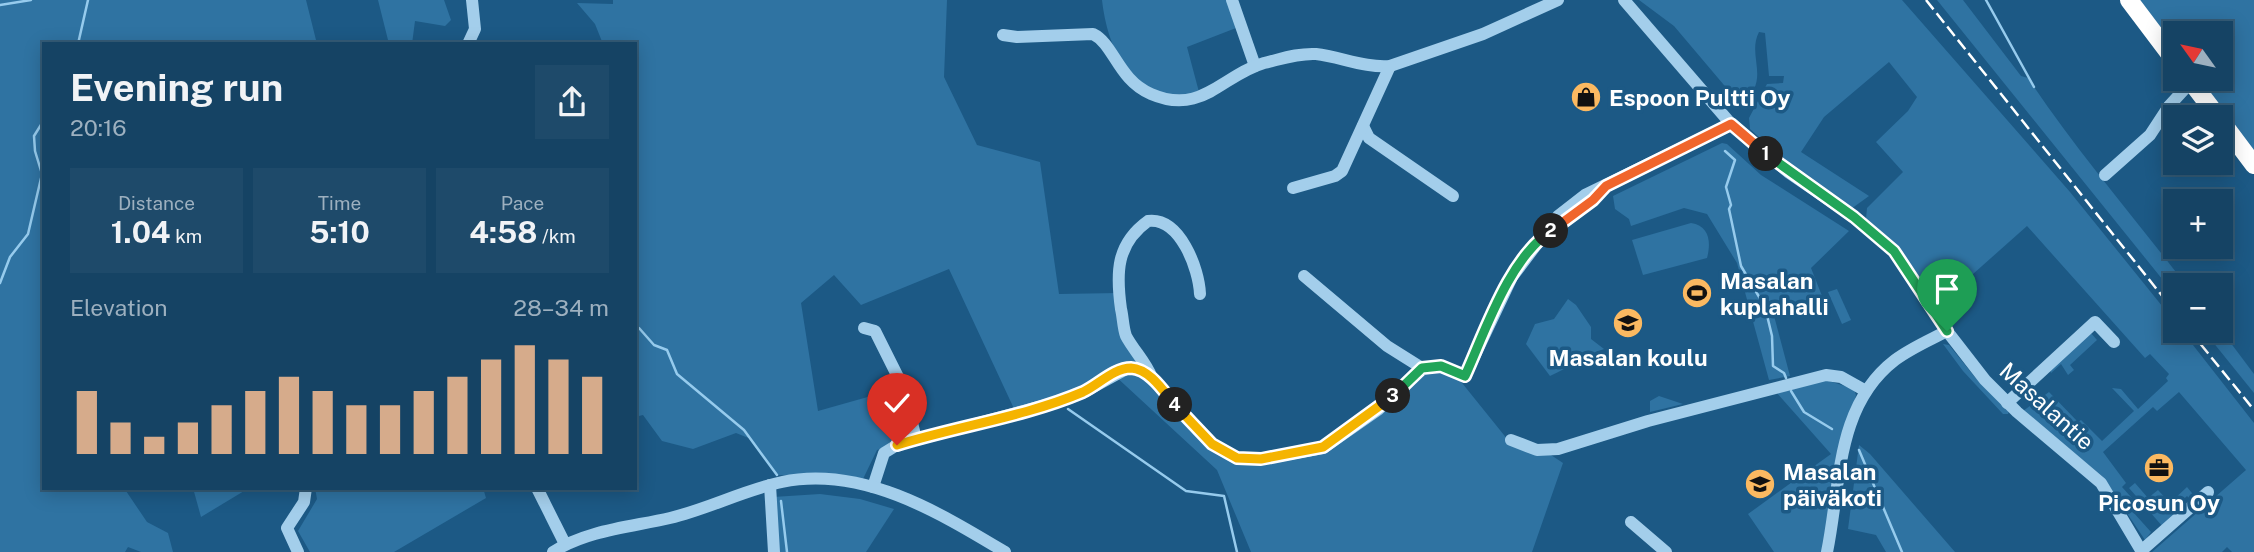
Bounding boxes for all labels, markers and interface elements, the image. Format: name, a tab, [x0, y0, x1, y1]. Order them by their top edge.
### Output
north arrow	[2163, 21, 2233, 91]
map controls	[2163, 21, 2233, 343]
text: Evening run	[70, 65, 283, 110]
button: share	[535, 65, 609, 139]
shop icon: Espoon Pultti Oy	[1569, 80, 1603, 114]
place label: Espoon Pultti Oy	[1609, 84, 1791, 111]
button: layers	[2163, 105, 2233, 175]
text: 20:16	[70, 114, 127, 141]
pin: 1	[1748, 136, 1784, 172]
text: 1	[1761, 142, 1770, 164]
button: +	[2163, 189, 2233, 259]
text: Distance	[118, 192, 195, 214]
text: Time	[318, 192, 361, 214]
text: Pace	[501, 192, 544, 214]
text: 1.04	[111, 214, 171, 250]
text: 5:10	[309, 214, 370, 250]
text: 4:58	[469, 214, 537, 250]
pin: 2	[1534, 214, 1568, 248]
text: 2	[1544, 219, 1557, 241]
text: km	[171, 225, 202, 247]
text: /km	[537, 225, 576, 247]
pin	[1917, 259, 1977, 331]
place label: Masalan kuplahalli	[1720, 267, 1829, 320]
icon: arrive	[1928, 270, 1966, 308]
button: −	[2163, 273, 2233, 343]
sports icon: Masalan kuplahalli	[1680, 276, 1714, 310]
text: Elevation	[70, 294, 168, 321]
text: 28–34 m	[513, 294, 609, 321]
school or university icon: Masalan koulu	[1611, 306, 1645, 340]
place label: Masalan koulu	[1548, 344, 1708, 371]
street label: Masalantie	[1994, 357, 2100, 455]
pin	[867, 373, 927, 445]
pin: 3	[1376, 378, 1410, 414]
icon: check	[878, 384, 916, 422]
text: 3	[1386, 384, 1399, 406]
pin: 4	[1158, 388, 1192, 422]
text: 4	[1168, 393, 1181, 415]
office icon: Picosun Oy	[2142, 451, 2176, 485]
place label: Masalan päiväkoti	[1783, 458, 1882, 511]
school or university icon: Masalan päiväkoti	[1743, 467, 1777, 501]
place label: Picosun Oy	[2098, 489, 2220, 516]

